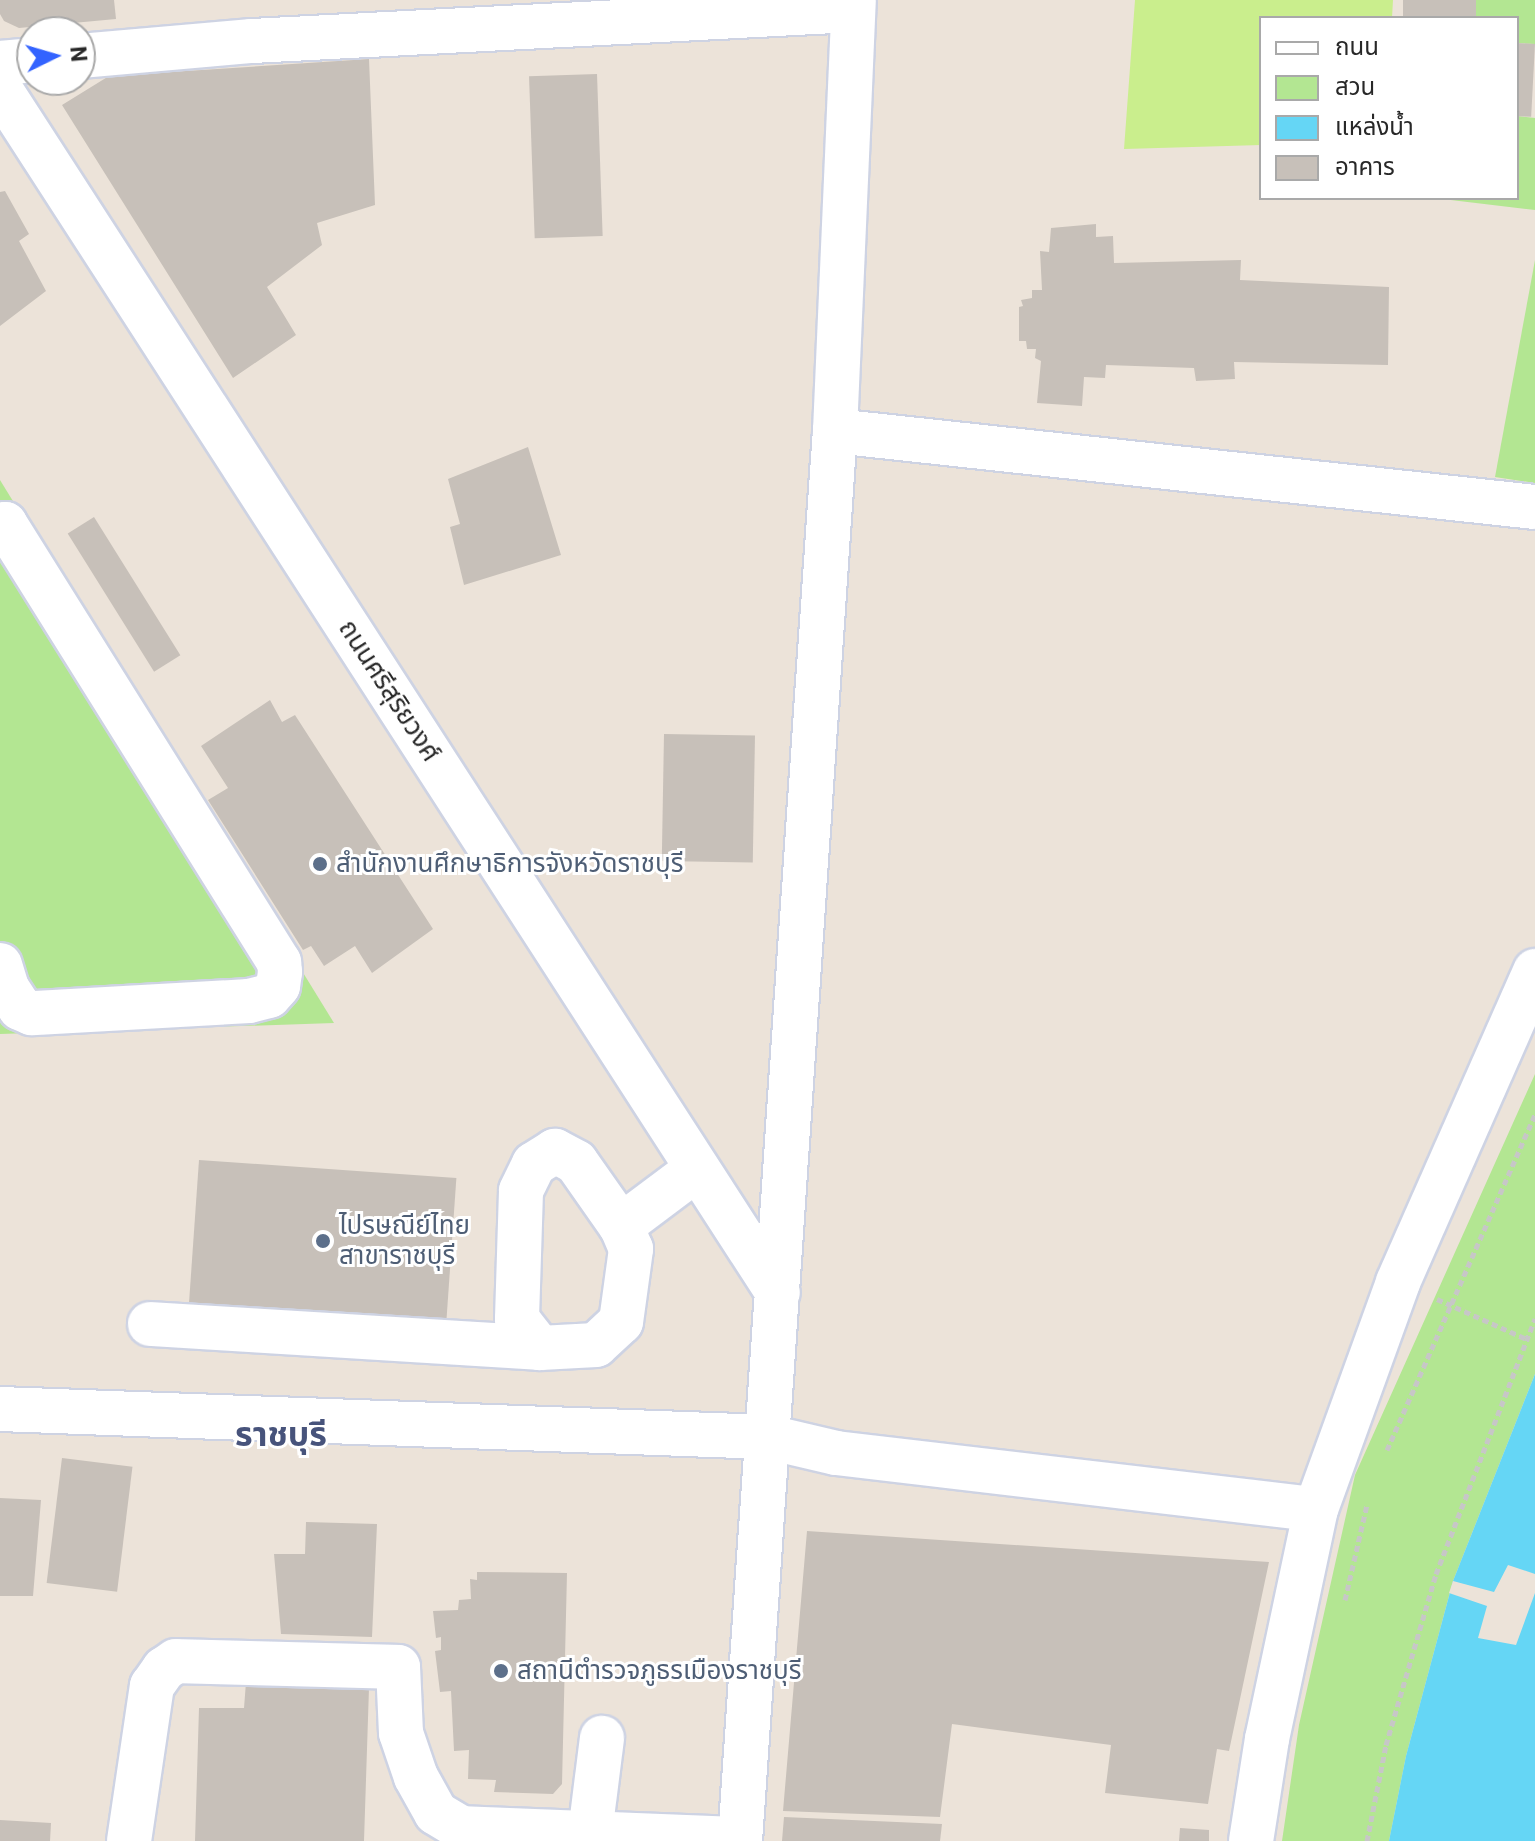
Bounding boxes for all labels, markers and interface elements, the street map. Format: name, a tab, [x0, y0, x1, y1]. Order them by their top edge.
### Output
north arrow	[16, 16, 96, 96]
legend	[1259, 16, 1519, 200]
text: ถนน	[1335, 33, 1379, 61]
text: N	[65, 45, 92, 63]
text: สวน	[1335, 73, 1375, 101]
text: แหล่งน้ำ	[1335, 113, 1414, 141]
text: อาคาร	[1335, 153, 1395, 181]
street label: ถนนศรีสุริยวงศ์	[332, 614, 446, 768]
place label: สำนักงานศึกษาธิการจังหวัดราชบุรี	[336, 848, 683, 880]
marker: สำนักงานศึกษาธิการจังหวัดราชบุรี	[311, 855, 329, 873]
place label: ไปรษณีย์ไทย สาขาราชบุรี	[339, 1210, 470, 1272]
marker: ไปรษณีย์ไทย สาขาราชบุรี	[314, 1232, 332, 1250]
district label: ราชบุรี	[235, 1415, 327, 1455]
place label: สถานีตำรวจภูธรเมืองราชบุรี	[517, 1655, 801, 1687]
marker: สถานีตำรวจภูธรเมืองราชบุรี	[492, 1662, 510, 1680]

